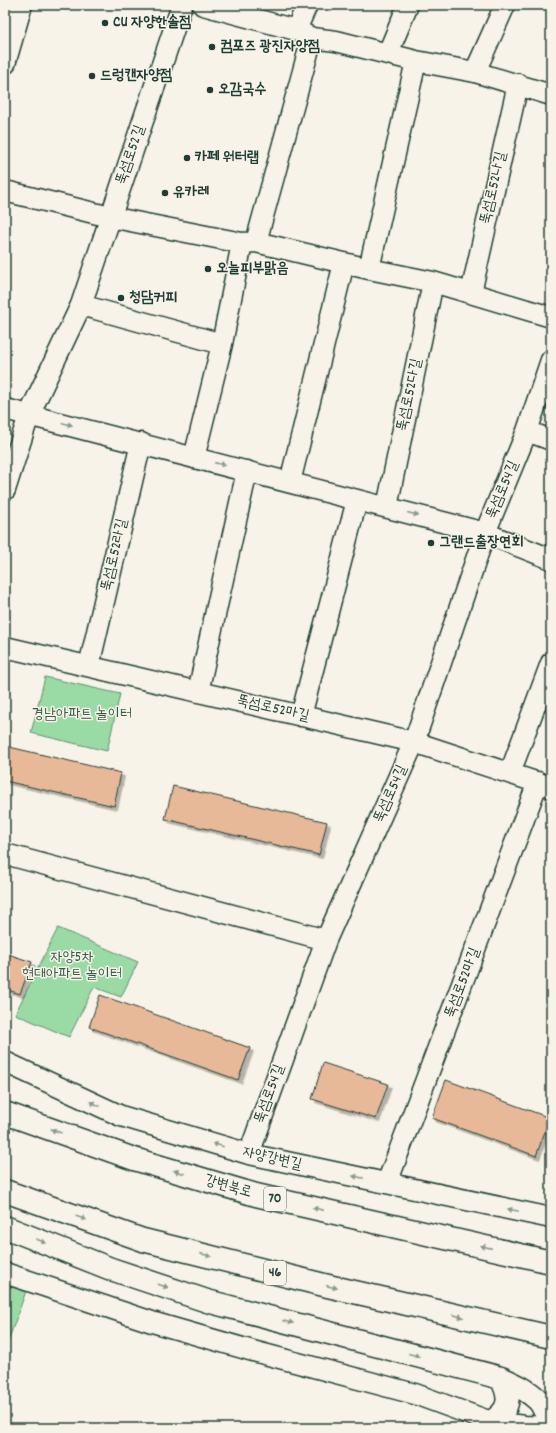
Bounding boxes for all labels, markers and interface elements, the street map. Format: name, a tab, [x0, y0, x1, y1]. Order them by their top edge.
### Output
place label: CU 자양한솔점	[113, 12, 191, 34]
marker: CU 자양한솔점	[100, 18, 110, 28]
place label: 컴포즈 광진자양점	[220, 36, 320, 58]
marker: 컴포즈 광진자양점	[207, 42, 217, 52]
place label: 드렁캔자양점	[100, 65, 172, 87]
marker: 드렁캔자양점	[87, 71, 97, 81]
place label: 오감국수	[218, 79, 266, 101]
marker: 오감국수	[205, 85, 215, 95]
street label: 뚝섬로52길	[111, 122, 151, 188]
place label: 카페 워터랩	[194, 147, 259, 169]
street label: 뚝섬로52나길	[475, 150, 513, 226]
marker: 카페 워터랩	[182, 153, 192, 163]
place label: 유카레	[173, 182, 209, 204]
marker: 유카레	[160, 188, 170, 198]
place label: 오늘피부맑음	[216, 258, 288, 280]
marker: 오늘피부맑음	[203, 264, 213, 274]
place label: 청담커피	[129, 287, 177, 309]
marker: 청담커피	[116, 293, 126, 303]
street label: 뚝섬로52다길	[392, 357, 428, 433]
one-way arrow	[61, 422, 73, 428]
street label: 뚝섬로54길	[481, 457, 525, 523]
one-way arrow	[214, 461, 226, 467]
one-way arrow	[408, 511, 420, 517]
street label: 뚝섬로52라길	[96, 517, 134, 593]
place label: 그랜드출장연회	[439, 532, 524, 554]
marker: 그랜드출장연회	[426, 538, 436, 548]
street label: 뚝섬로52마길	[235, 690, 311, 728]
park label: 경남아파트 놀이터	[32, 704, 132, 726]
street label: 뚝섬로54길	[368, 761, 414, 827]
street label: 뚝섬로52마길	[439, 945, 487, 1021]
park label: 자양5차 현대아파트 놀이터	[22, 947, 122, 986]
street label: 뚝섬로54길	[249, 1061, 291, 1127]
one-way arrow	[89, 1101, 101, 1107]
one-way arrow	[49, 1127, 61, 1133]
street label: 자양강변길	[240, 1141, 304, 1177]
one-way arrow	[212, 1142, 224, 1148]
one-way arrow	[173, 1169, 185, 1175]
street label: 강변북로	[202, 1170, 254, 1204]
one-way arrow	[352, 1174, 364, 1180]
road number: 70	[264, 1187, 286, 1211]
one-way arrow	[312, 1206, 324, 1212]
one-way arrow	[507, 1207, 519, 1213]
one-way arrow	[76, 1216, 88, 1222]
one-way arrow	[36, 1239, 48, 1245]
one-way arrow	[480, 1244, 492, 1250]
one-way arrow	[199, 1253, 212, 1259]
road number: 46	[264, 1261, 286, 1285]
one-way arrow	[158, 1284, 170, 1290]
one-way arrow	[326, 1284, 338, 1290]
one-way arrow	[452, 1314, 465, 1320]
one-way arrow	[282, 1319, 294, 1325]
one-way arrow	[408, 1352, 420, 1358]

